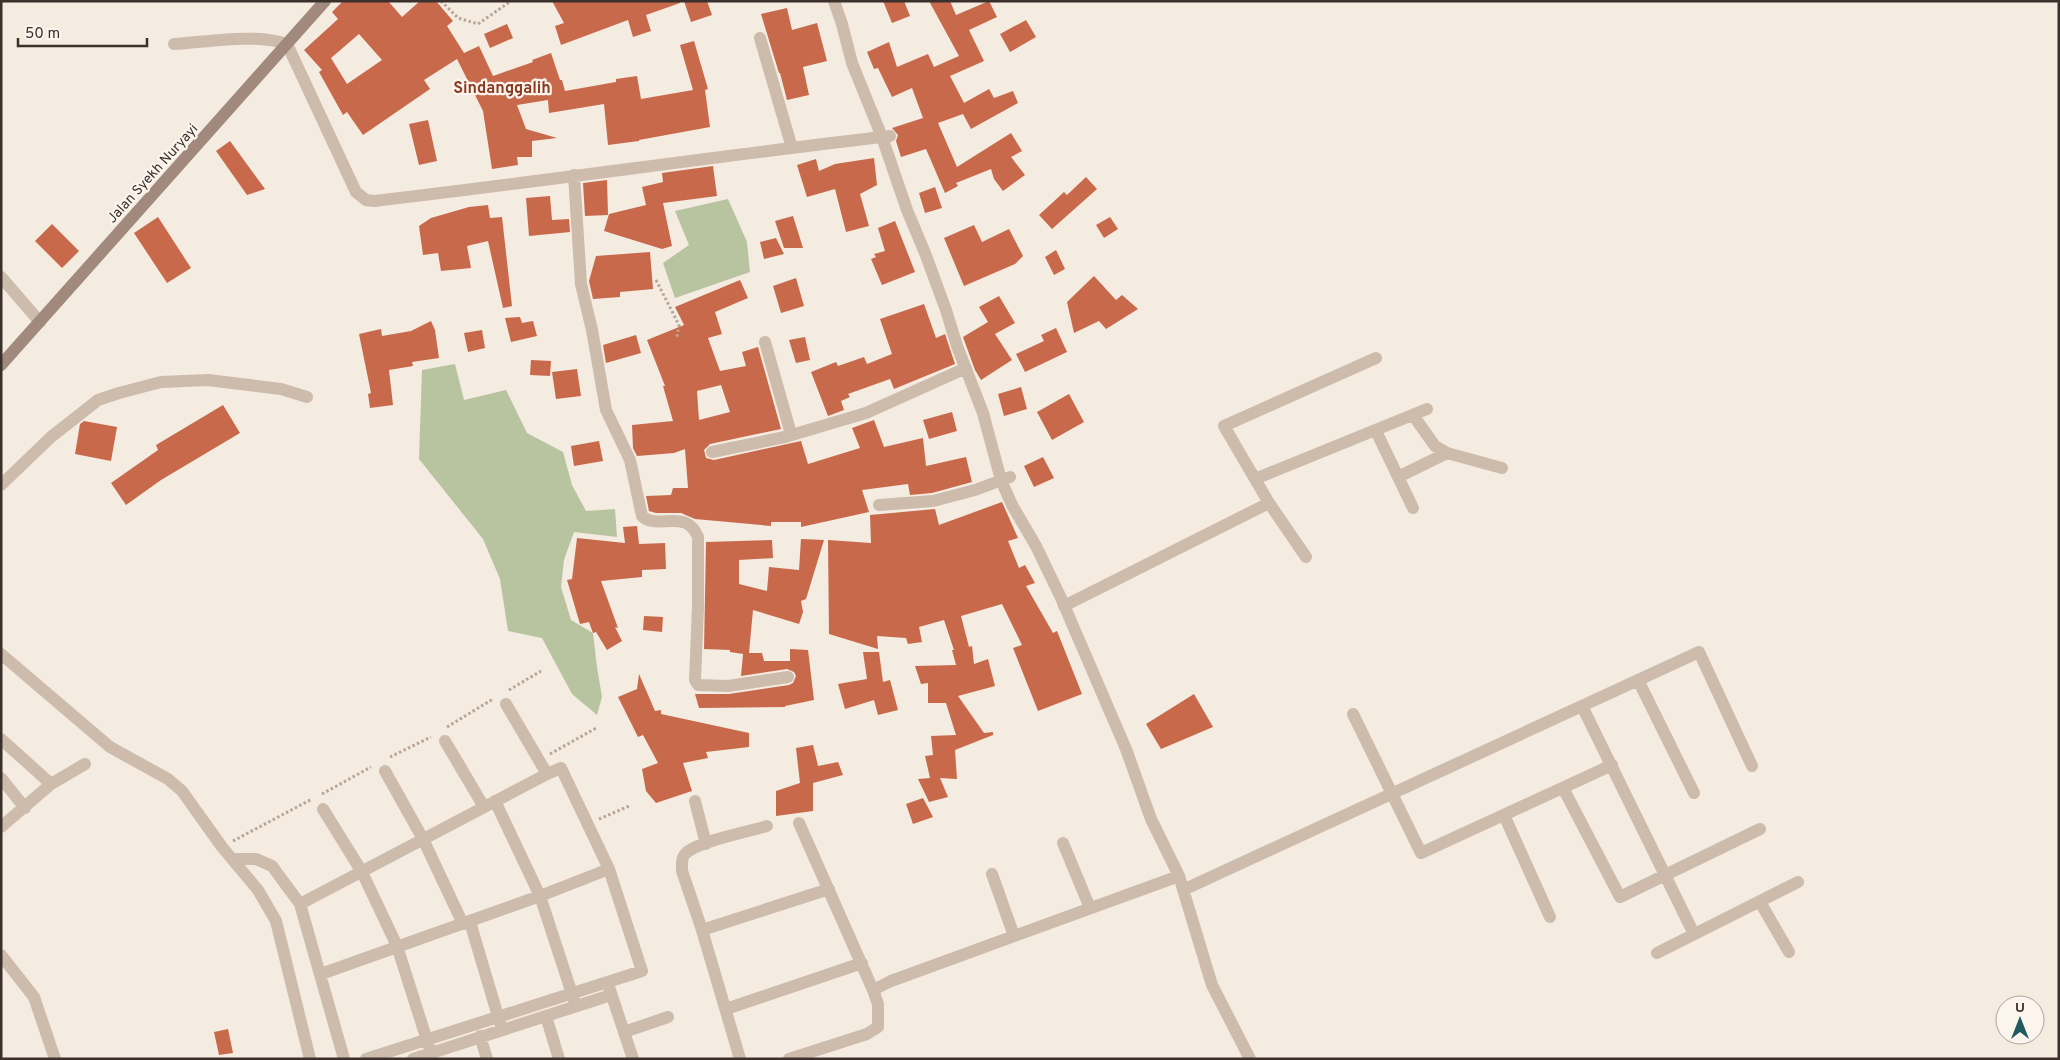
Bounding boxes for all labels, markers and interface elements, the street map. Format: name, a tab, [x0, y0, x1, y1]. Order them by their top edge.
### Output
scale bar	[18, 15, 146, 47]
text: 50 m	[25, 25, 60, 44]
district label: Sindanggalih	[453, 79, 551, 99]
street label: Jalan Syekh Nuryayi	[104, 121, 202, 227]
north arrow	[1995, 995, 2045, 1045]
text: U	[2015, 1000, 2025, 1017]

